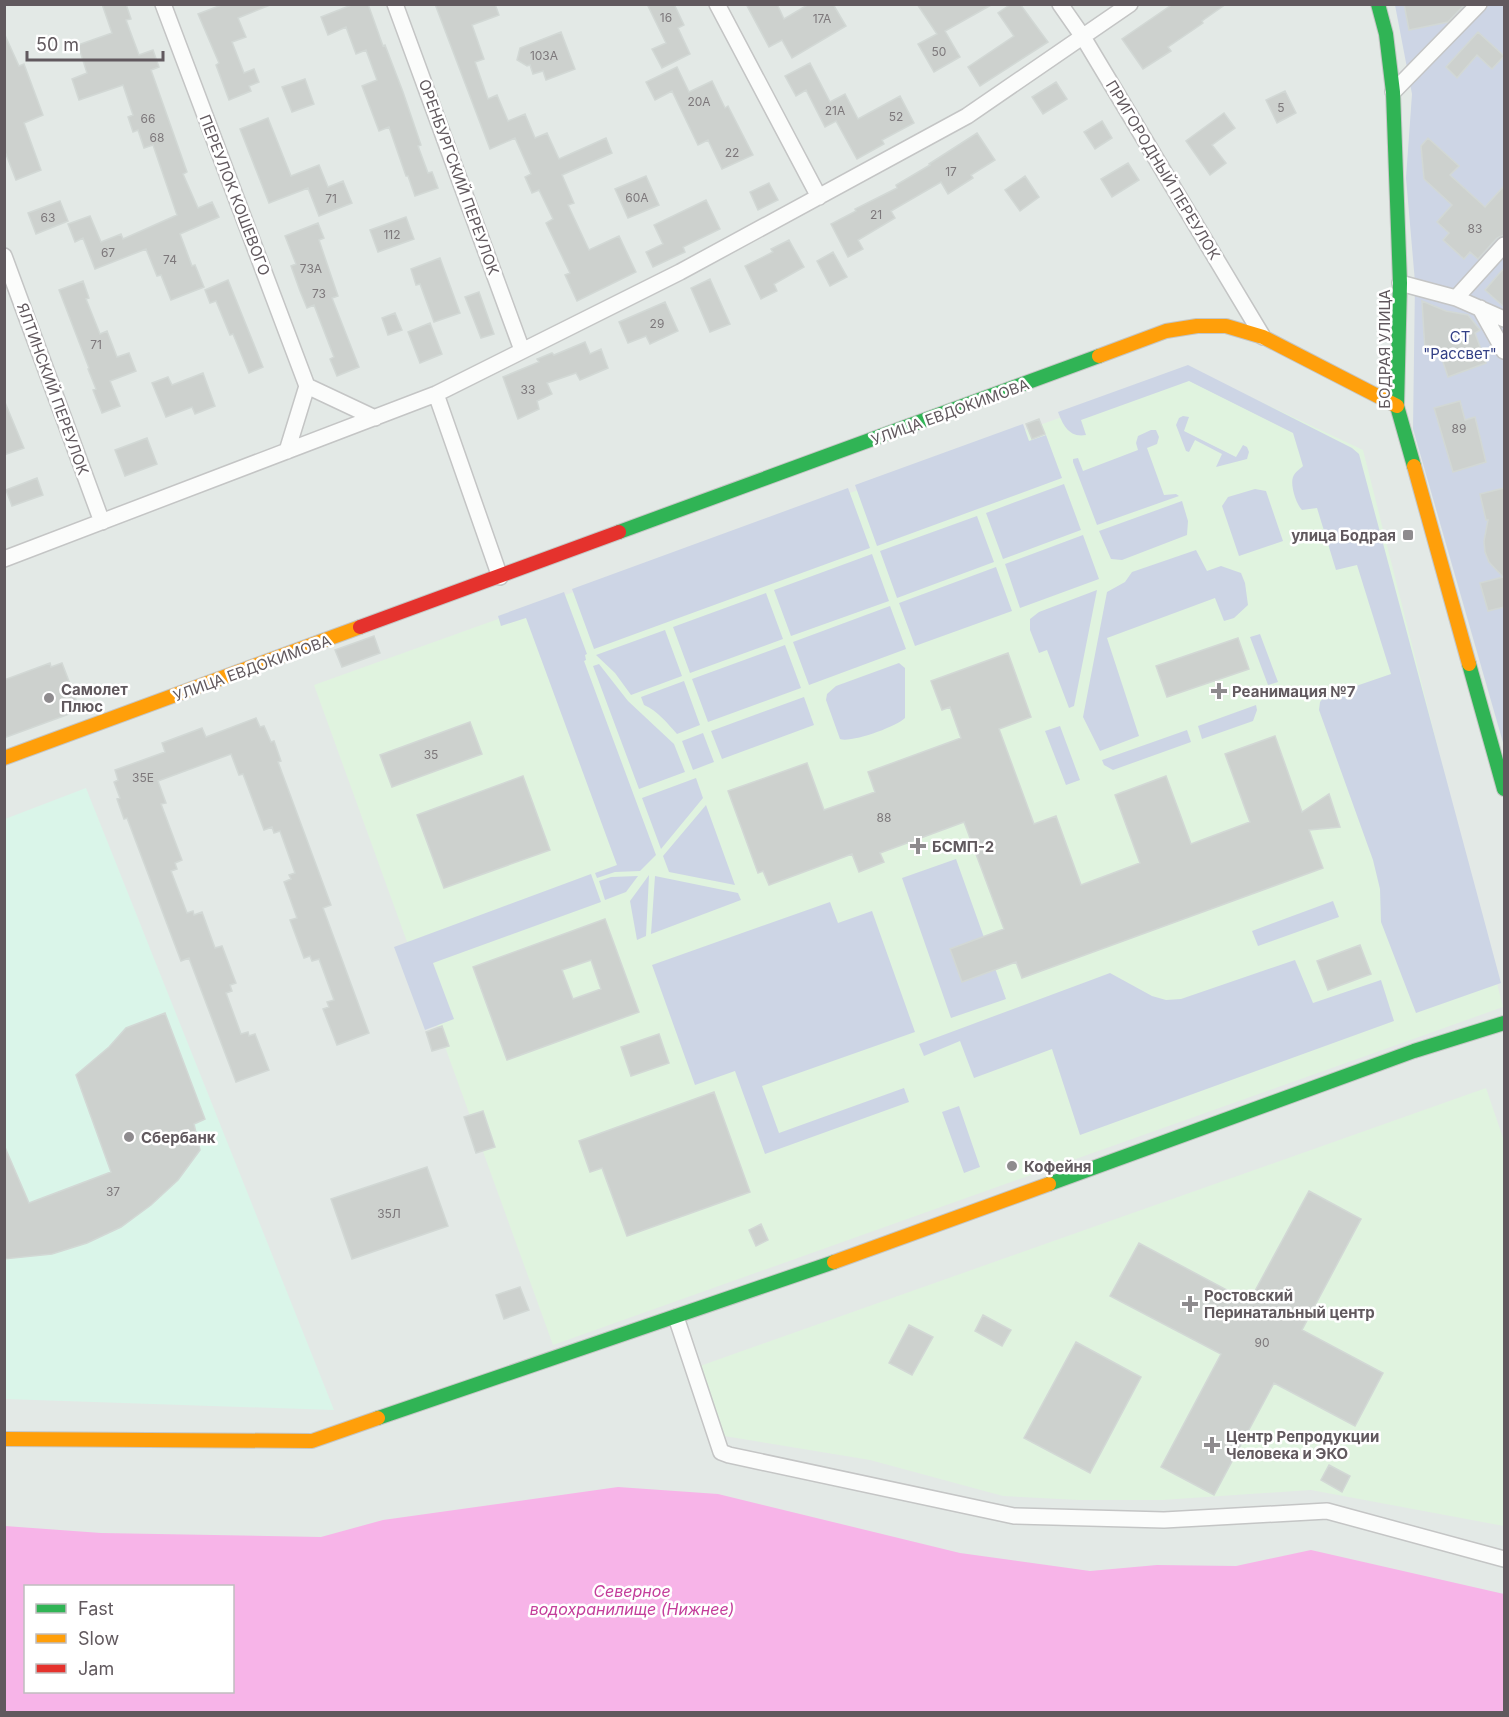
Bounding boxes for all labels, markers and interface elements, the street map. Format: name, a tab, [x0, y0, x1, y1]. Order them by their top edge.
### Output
house number: 16	[660, 10, 672, 25]
house number: 17А	[813, 11, 831, 26]
scale bar	[27, 24, 164, 62]
text: 50 m	[36, 34, 79, 55]
house number: 50	[932, 44, 946, 59]
house number: 103А	[530, 48, 558, 63]
street label: ОРЕНБУРГСКИЙ ПЕРЕУЛОК	[415, 77, 503, 277]
street label: ПРИГОРОДНЫЙ ПЕРЕУЛОК	[1102, 77, 1224, 263]
house number: 20А	[687, 94, 711, 109]
house number: 5	[1277, 100, 1285, 115]
house number: 21А	[825, 103, 845, 118]
house number: 52	[889, 109, 903, 124]
house number: 66	[141, 111, 155, 126]
street label: ПЕРЕУЛОК КОШЕВОГО	[196, 112, 274, 278]
house number: 68	[150, 130, 164, 145]
house number: 22	[725, 145, 739, 160]
house number: 17	[945, 164, 957, 179]
house number: 60А	[625, 190, 649, 205]
house number: 71	[325, 191, 337, 206]
house number: 21	[870, 207, 882, 222]
house number: 63	[41, 210, 55, 225]
house number: 83	[1468, 221, 1482, 236]
house number: 112	[383, 227, 401, 242]
house number: 67	[101, 245, 115, 260]
house number: 74	[163, 252, 177, 267]
house number: 73А	[300, 261, 322, 276]
house number: 73	[312, 286, 326, 301]
street label: БОДРАЯ УЛИЦА	[1375, 289, 1394, 409]
street label: ЯЛТИНСКИЙ ПЕРЕУЛОК	[13, 300, 93, 478]
house number: 29	[650, 316, 664, 331]
park label: СТ "Рассвет"	[1423, 327, 1497, 363]
house number: 71	[90, 337, 102, 352]
street label: УЛИЦА ЕВДОКИМОВА	[869, 375, 1031, 449]
house number: 33	[521, 382, 535, 397]
house number: 89	[1452, 421, 1466, 436]
place label: улица Бодрая	[1291, 526, 1396, 545]
marker: улица Бодрая	[1401, 528, 1415, 542]
street label: УЛИЦА ЕВДОКИМОВА	[171, 631, 333, 705]
place label: Самолет Плюс	[61, 680, 128, 716]
marker: Реанимация №7	[1210, 682, 1228, 700]
place label: Реанимация №7	[1232, 682, 1356, 701]
marker: Самолет Плюс	[42, 691, 56, 705]
house number: 35	[424, 747, 438, 762]
house number: 35Е	[132, 770, 154, 785]
house number: 88	[877, 810, 891, 825]
marker: БСМП-2	[909, 837, 927, 855]
place label: БСМП-2	[932, 837, 994, 856]
place label: Сбербанк	[141, 1128, 216, 1147]
marker: Сбербанк	[122, 1130, 136, 1144]
place label: Кофейня	[1024, 1157, 1091, 1176]
marker: Кофейня	[1005, 1159, 1019, 1173]
house number: 37	[106, 1184, 120, 1199]
house number: 35Л	[377, 1206, 401, 1221]
place label: Ростовский Перинатальный центр	[1204, 1286, 1375, 1322]
marker: Ростовский Перинатальный центр	[1181, 1295, 1199, 1313]
house number: 90	[1254, 1335, 1270, 1350]
place label: Центр Репродукции Человека и ЭКО	[1226, 1427, 1379, 1463]
marker: Центр Репродукции Человека и ЭКО	[1203, 1436, 1221, 1454]
water label: Северное водохранилище (Нижнее)	[530, 1581, 734, 1619]
legend	[24, 1585, 234, 1693]
text: Fast	[78, 1598, 114, 1619]
text: Slow	[78, 1628, 119, 1649]
text: Jam	[78, 1658, 114, 1679]

